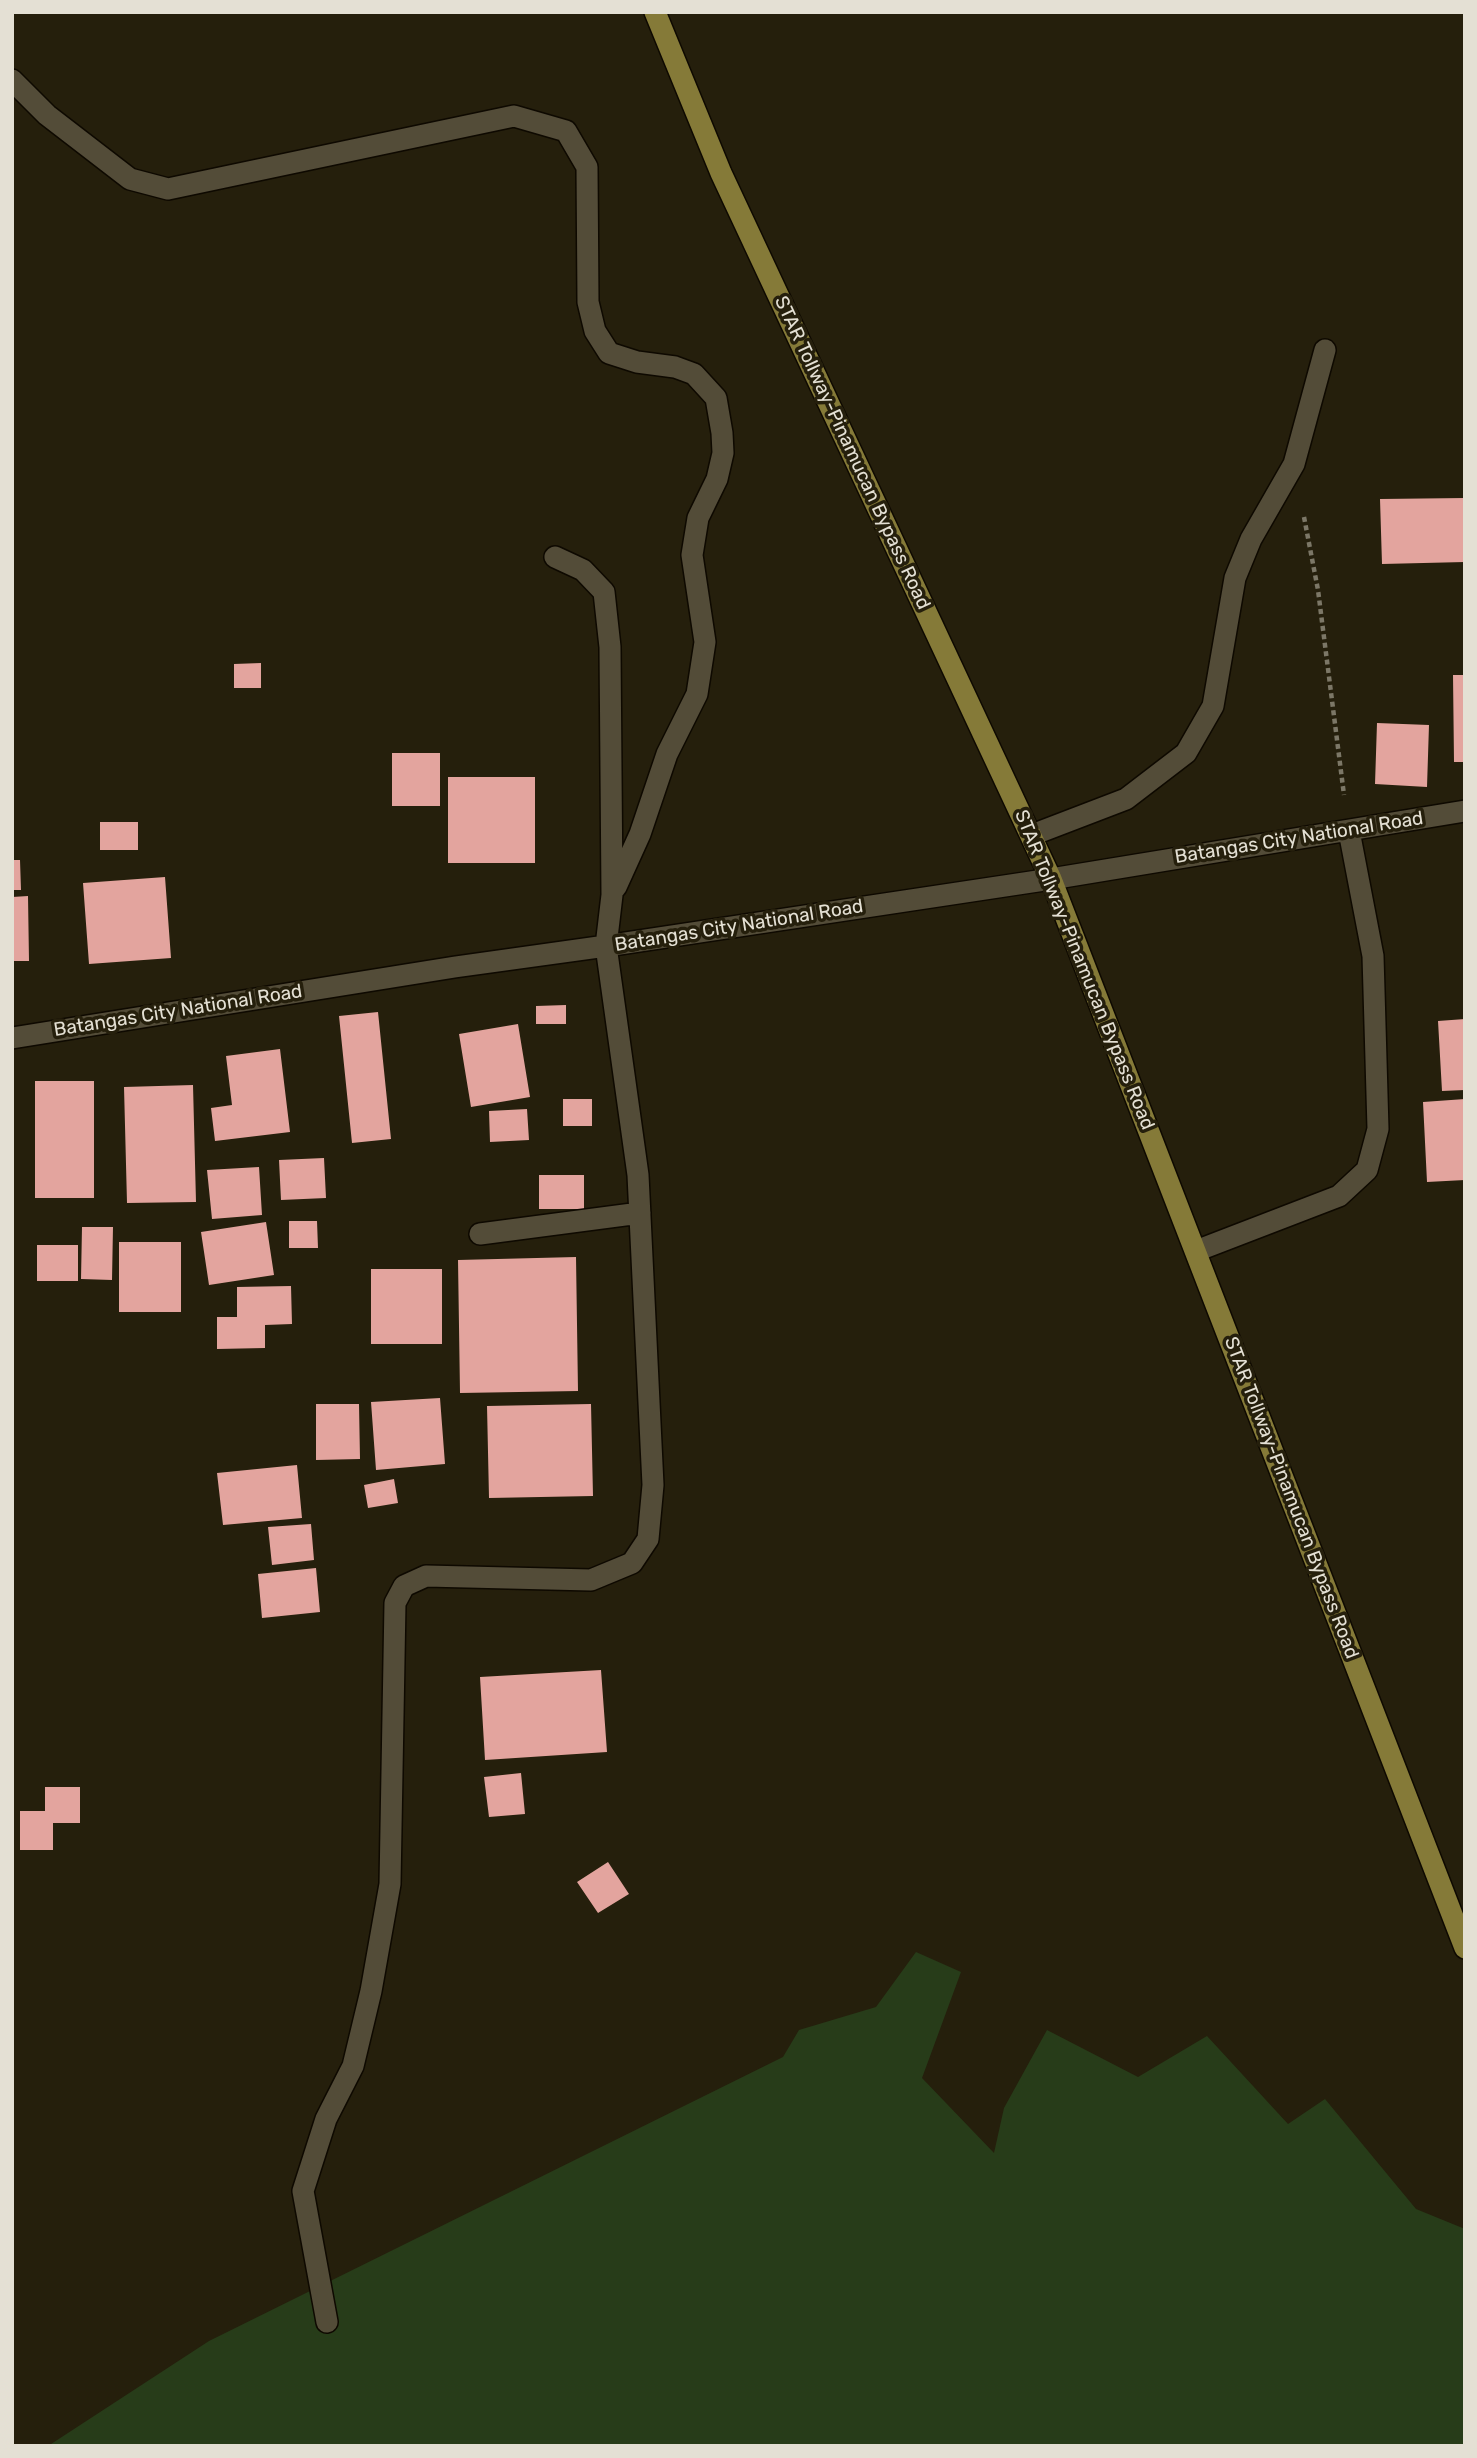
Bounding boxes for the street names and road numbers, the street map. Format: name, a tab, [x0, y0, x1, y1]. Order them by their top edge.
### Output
street label: STAR Tollway-Pinamucan Bypass Road	[769, 293, 935, 613]
street label: STAR Tollway-Pinamucan Bypass Road	[1009, 807, 1159, 1133]
street label: Batangas City National Road	[1173, 807, 1425, 869]
street label: Batangas City National Road	[613, 895, 865, 957]
street label: Batangas City National Road	[52, 980, 304, 1042]
street label: STAR Tollway-Pinamucan Bypass Road	[1219, 1334, 1363, 1662]

